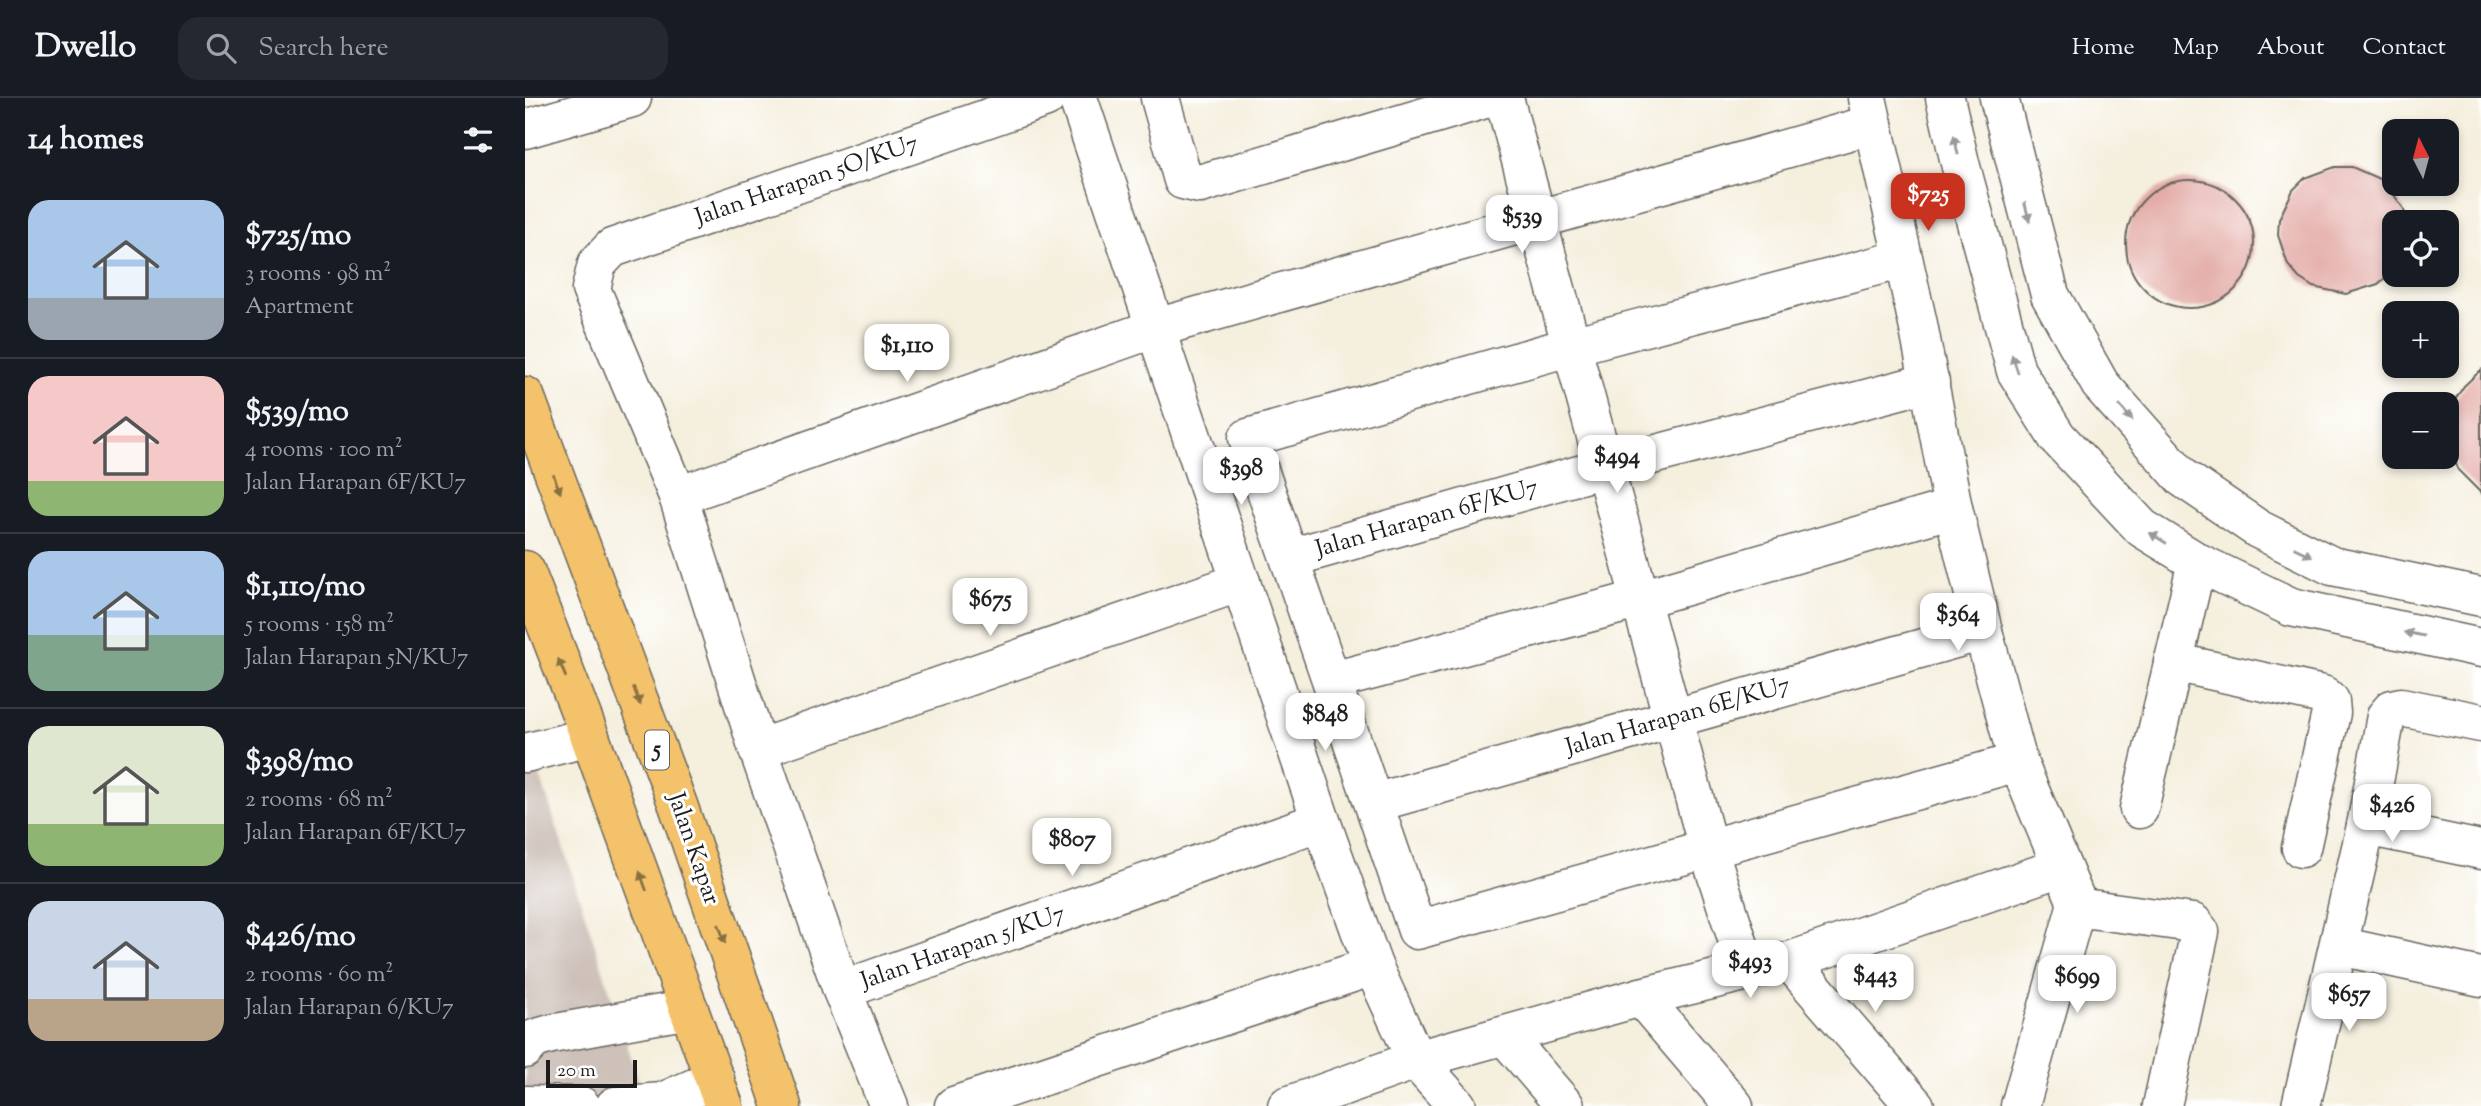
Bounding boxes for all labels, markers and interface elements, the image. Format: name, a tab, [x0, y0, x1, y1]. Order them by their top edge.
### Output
search box	[178, 17, 668, 80]
text: Dwello	[35, 24, 136, 72]
icon: search	[202, 29, 240, 67]
text: Search here	[258, 30, 389, 67]
text: Home	[2072, 31, 2135, 65]
text: Map	[2173, 31, 2219, 65]
text: About	[2257, 31, 2324, 65]
text: Contact	[2362, 31, 2446, 65]
text: 14 homes	[28, 119, 144, 162]
north arrow	[2382, 119, 2459, 196]
map controls	[2382, 119, 2459, 469]
icon: filters	[459, 121, 497, 159]
street label: Jalan Harapan 5O/KU7	[689, 127, 923, 236]
one-way arrow	[1950, 134, 1961, 156]
pin: $725	[1887, 174, 1969, 233]
text: $725	[1907, 179, 1949, 212]
pin: $539	[1481, 195, 1563, 255]
text: $539	[1502, 201, 1542, 234]
one-way arrow	[2022, 201, 2033, 223]
button: locate	[2382, 210, 2459, 287]
text: $725/mo	[245, 215, 351, 258]
icon: home	[84, 228, 168, 312]
text: 3 rooms · 98 m²	[245, 258, 391, 291]
text: Apartment	[245, 291, 354, 324]
button: +	[2382, 301, 2459, 378]
pin: $1,110	[850, 324, 964, 384]
text: $1,110	[880, 330, 934, 363]
one-way arrow	[2009, 354, 2020, 375]
text: $539/mo	[245, 391, 349, 434]
button: −	[2382, 392, 2459, 469]
icon: home	[84, 404, 168, 488]
one-way arrow	[2118, 405, 2133, 422]
text: 4 rooms · 100 m²	[245, 434, 403, 467]
pin: $494	[1576, 436, 1658, 495]
text: $494	[1594, 441, 1640, 474]
pin: $398	[1200, 448, 1282, 507]
text: $398	[1219, 453, 1263, 486]
text: Jalan Harapan 6F/KU7	[245, 467, 466, 500]
street label: Jalan Harapan 6F/KU7	[1310, 471, 1542, 568]
one-way arrow	[552, 473, 563, 494]
one-way arrow	[2148, 532, 2167, 545]
one-way arrow	[2293, 546, 2313, 557]
text: $1,110/mo	[245, 566, 365, 609]
pin: $675	[949, 578, 1031, 638]
icon: home	[84, 579, 168, 663]
text: $675	[968, 584, 1012, 617]
pin: $364	[1917, 594, 1999, 653]
text: $364	[1936, 599, 1980, 632]
text: 5 rooms · 158 m²	[245, 609, 394, 642]
one-way arrow	[2403, 628, 2425, 639]
text: Jalan Harapan 5N/KU7	[245, 642, 468, 675]
one-way arrow	[556, 658, 568, 678]
street label: Jalan Harapan 6E/KU7	[1560, 669, 1794, 766]
one-way arrow	[632, 686, 643, 707]
pin: $848	[1284, 694, 1366, 753]
text: $848	[1302, 699, 1348, 732]
road number: 5	[645, 730, 669, 770]
text: $398/mo	[245, 741, 353, 784]
icon: home	[84, 754, 168, 838]
text: 2 rooms · 68 m²	[245, 784, 393, 817]
pin: $426	[2351, 784, 2433, 844]
street label: Jalan Kapar	[657, 787, 728, 910]
text: $426	[2369, 790, 2415, 823]
text: Jalan Harapan 6F/KU7	[245, 817, 466, 850]
pin: $807	[1031, 818, 1113, 878]
text: $807	[1048, 824, 1096, 857]
one-way arrow	[637, 870, 648, 891]
street label: Jalan Harapan 5/KU7	[854, 897, 1070, 1000]
text: $426/mo	[245, 916, 356, 959]
one-way arrow	[717, 923, 728, 944]
icon: home	[84, 929, 168, 1013]
pin: $493	[1709, 940, 1791, 1000]
text: $493	[1728, 946, 1772, 979]
pin: $443	[1834, 954, 1916, 1014]
pin: $699	[2036, 956, 2118, 1015]
text: 2 rooms · 60 m²	[245, 959, 393, 992]
text: $443	[1853, 960, 1897, 993]
text: $699	[2054, 961, 2100, 994]
pin: $657	[2308, 974, 2390, 1033]
text: $657	[2327, 979, 2371, 1012]
text: Jalan Harapan 6/KU7	[245, 992, 453, 1025]
scale bar	[546, 1057, 637, 1089]
text: 20 m	[557, 1058, 596, 1085]

